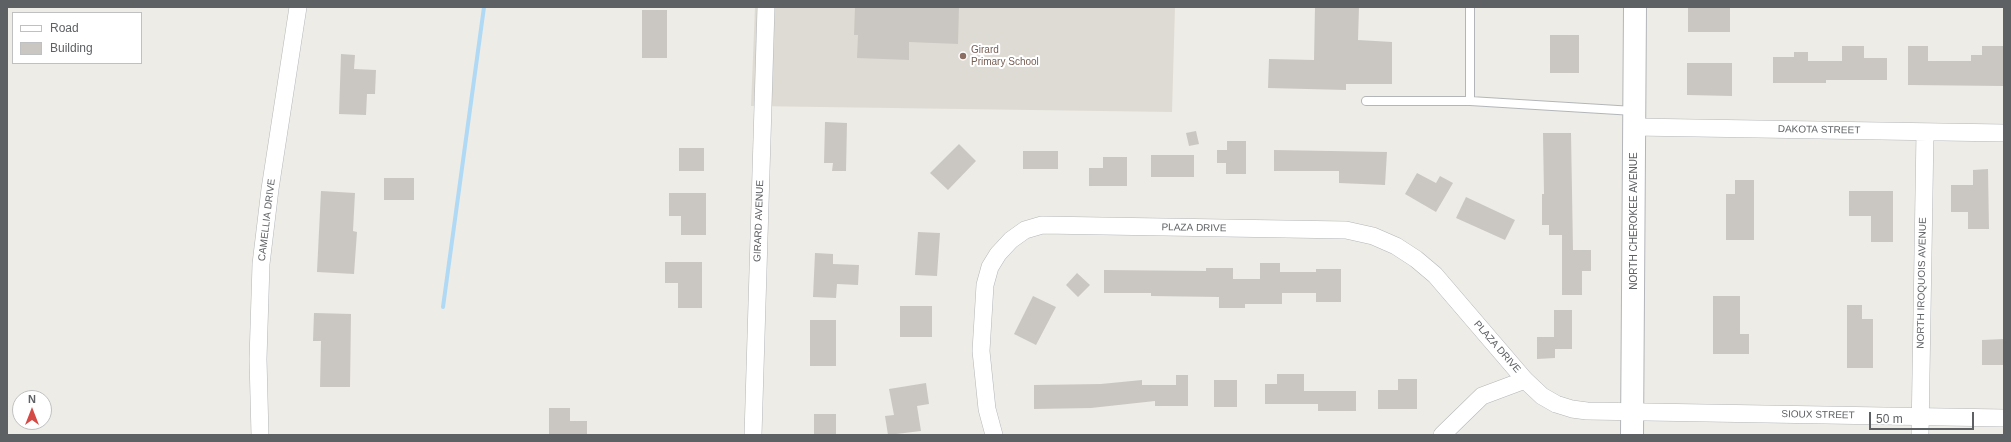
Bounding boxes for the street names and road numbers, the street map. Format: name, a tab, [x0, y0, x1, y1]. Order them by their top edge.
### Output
street label: DAKOTA STREET	[1778, 123, 1860, 137]
street label: NORTH CHEROKEE AVENUE	[1628, 152, 1640, 290]
street label: CAMELLIA DRIVE	[256, 178, 278, 262]
street label: GIRARD AVENUE	[752, 180, 766, 262]
street label: NORTH IROQUOIS AVENUE	[1915, 217, 1929, 349]
street label: PLAZA DRIVE	[1161, 221, 1227, 235]
street label: PLAZA DRIVE	[1471, 319, 1523, 375]
street label: SIOUX STREET	[1781, 408, 1855, 422]

